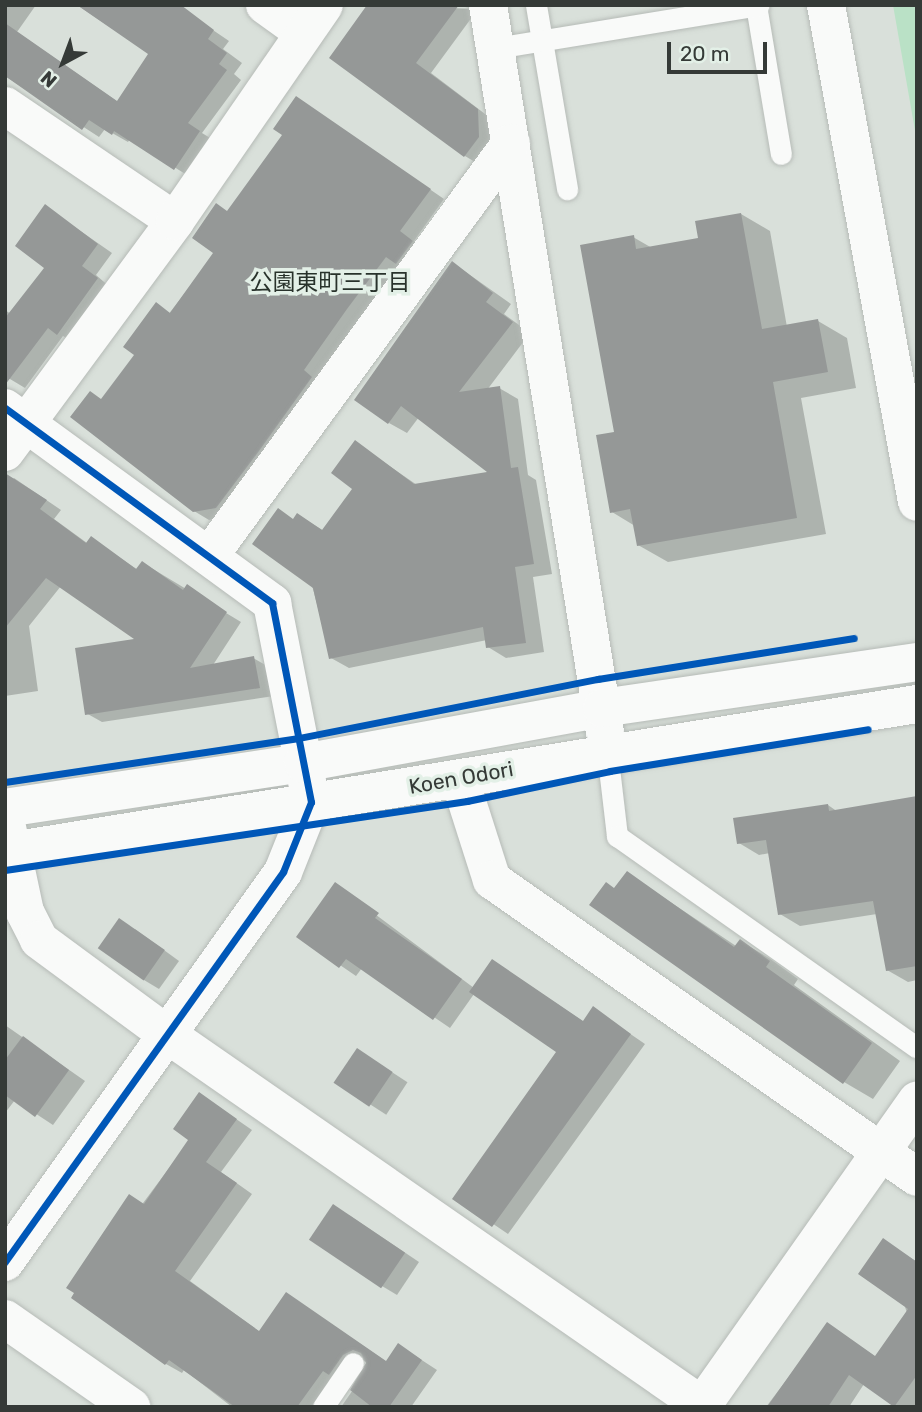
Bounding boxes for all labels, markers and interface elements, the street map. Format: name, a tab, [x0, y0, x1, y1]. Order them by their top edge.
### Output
north arrow	[28, 28, 98, 98]
scale bar	[670, 28, 770, 72]
text: 20 m	[680, 41, 729, 66]
text: N	[36, 66, 62, 92]
district label: 公園東町三丁目	[250, 268, 410, 296]
street label: Koen Odori	[407, 756, 515, 800]

